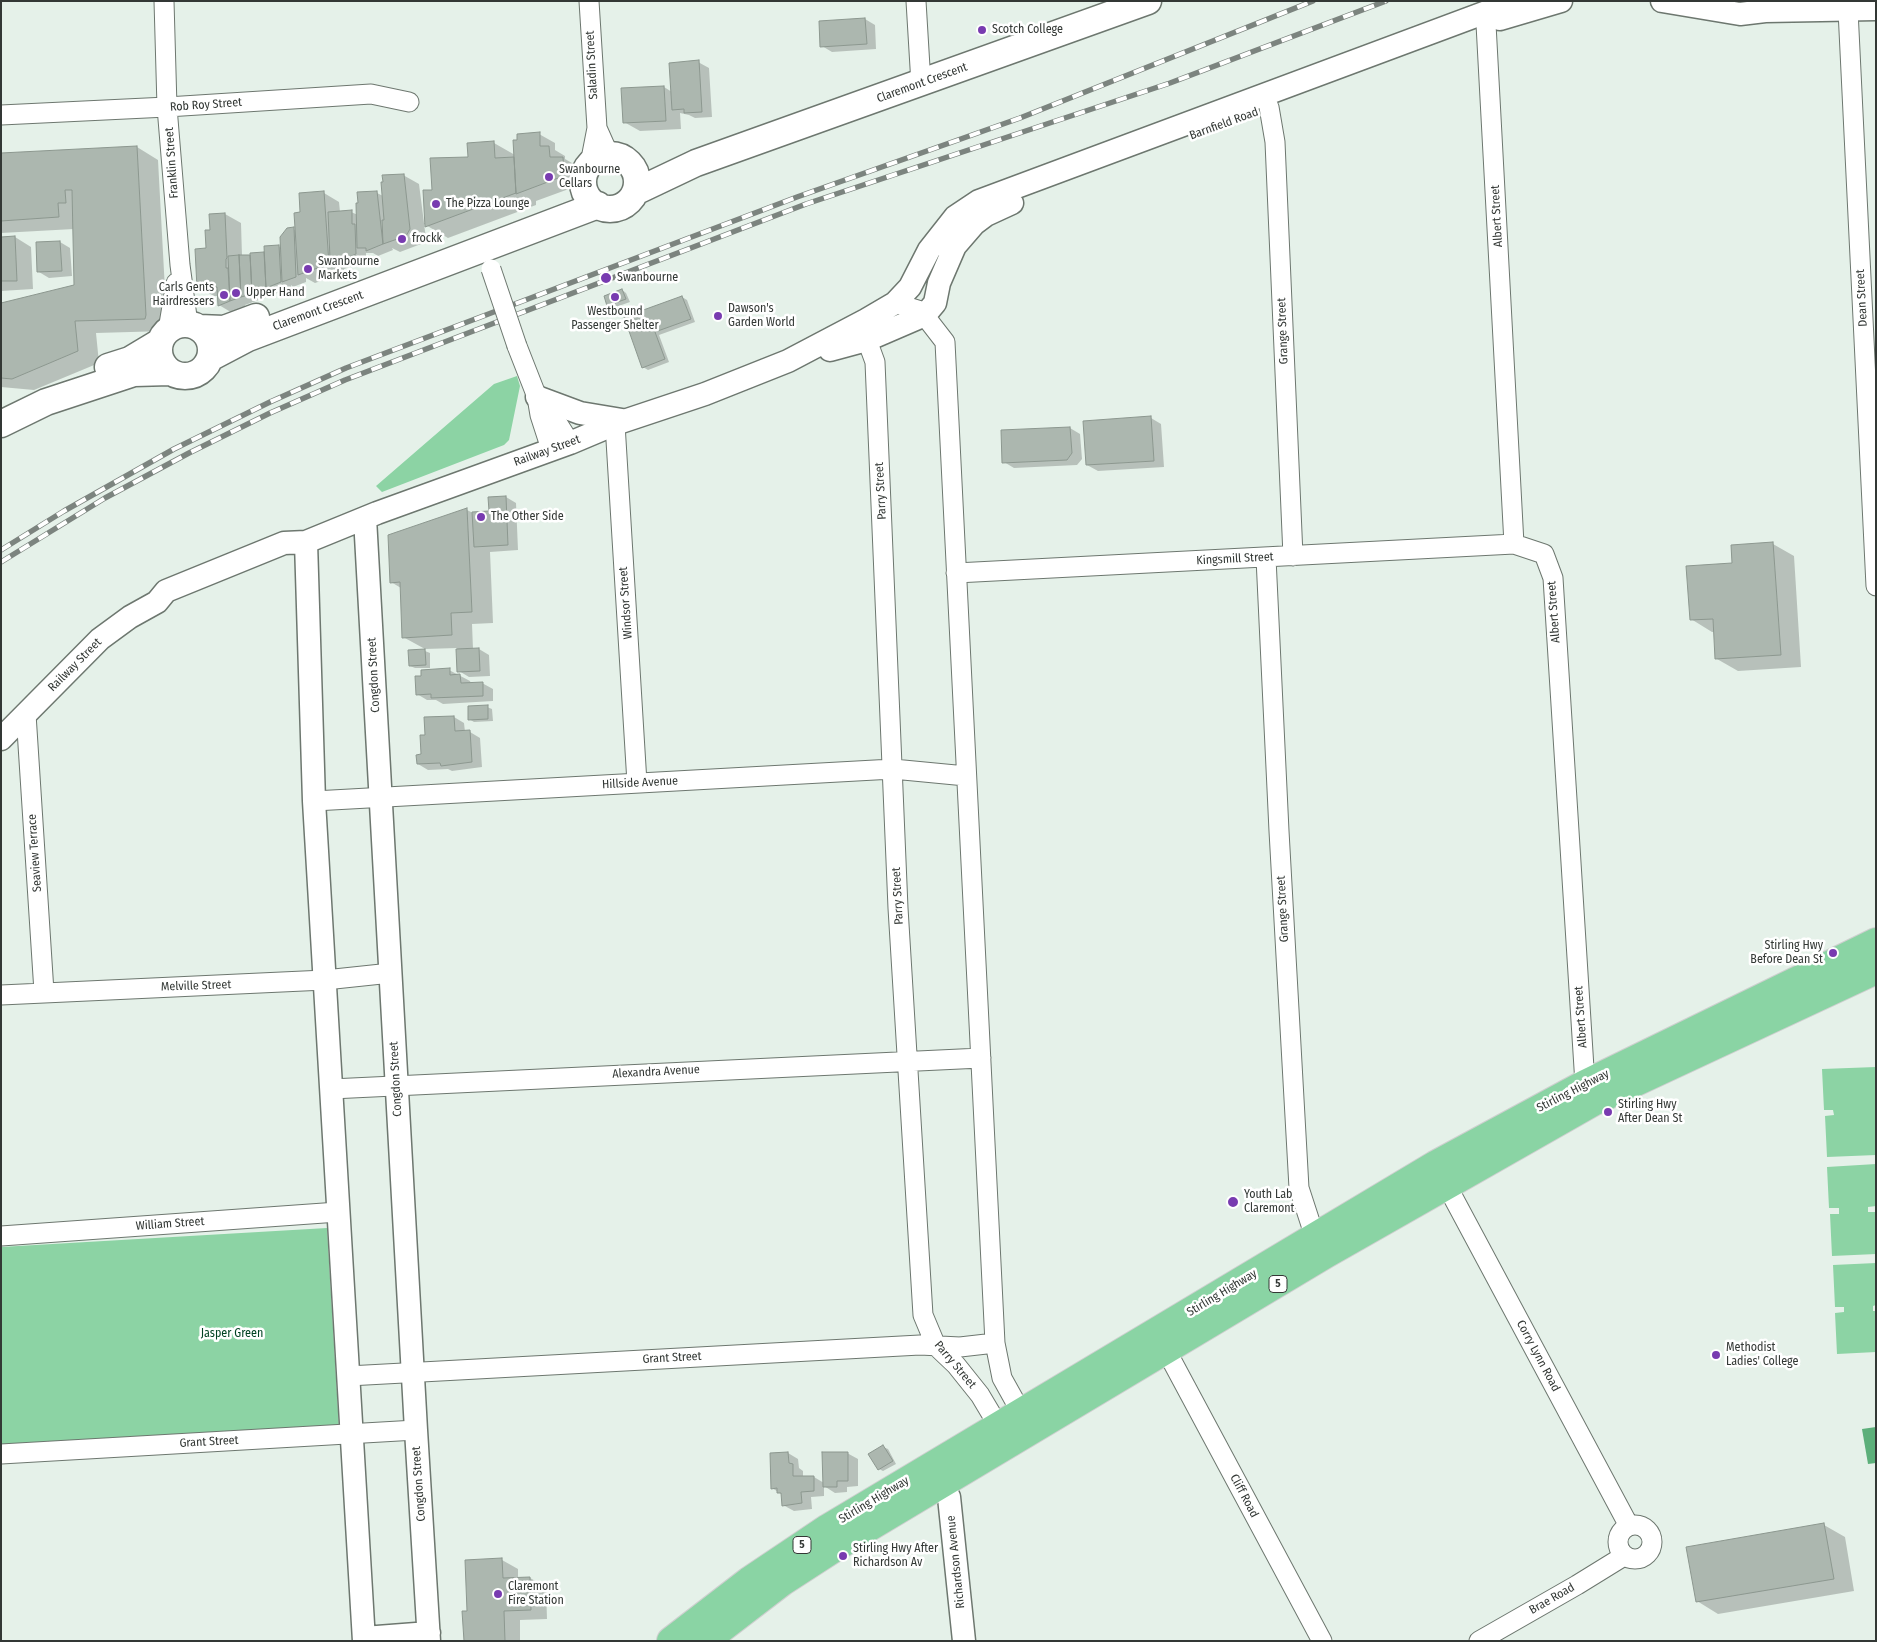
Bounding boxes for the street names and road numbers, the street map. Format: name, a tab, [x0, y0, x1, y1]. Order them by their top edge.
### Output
street label: Saladin Street	[583, 30, 601, 100]
street label: Claremont Crescent	[875, 60, 969, 106]
street label: Rob Roy Street	[169, 95, 243, 115]
street label: Barnfield Road	[1188, 105, 1260, 143]
street label: Franklin Street	[162, 127, 182, 199]
street label: Albert Street	[1488, 185, 1506, 247]
street label: Dean Street	[1853, 269, 1871, 327]
street label: Claremont Crescent	[271, 288, 365, 334]
street label: Grange Street	[1275, 297, 1291, 365]
street label: Railway Street	[512, 432, 582, 470]
street label: Parry Street	[872, 462, 890, 520]
street label: Kingsmill Street	[1196, 550, 1274, 568]
street label: Windsor Street	[616, 566, 636, 640]
street label: Albert Street	[1545, 580, 1563, 644]
street label: Railway Street	[45, 635, 105, 695]
street label: Congdon Street	[365, 637, 383, 713]
street label: Hillside Avenue	[602, 774, 678, 792]
street label: Seaview Terrace	[25, 814, 45, 892]
street label: Parry Street	[889, 867, 907, 925]
street label: Grange Street	[1274, 875, 1292, 943]
street label: Melville Street	[161, 978, 231, 994]
street label: Albert Street	[1572, 985, 1590, 1049]
street label: Congdon Street	[387, 1041, 405, 1117]
street label: Alexandra Avenue	[612, 1063, 700, 1081]
street label: Stirling Highway	[1535, 1067, 1611, 1115]
street label: William Street	[135, 1214, 205, 1234]
street label: Stirling Highway	[1184, 1266, 1260, 1320]
road number: 5	[1269, 1276, 1287, 1292]
street label: Corry Lynn Road	[1513, 1318, 1563, 1394]
street label: Parry Street	[931, 1338, 979, 1392]
street label: Grant Street	[642, 1349, 702, 1367]
street label: Grant Street	[179, 1433, 239, 1451]
street label: Congdon Street	[409, 1446, 429, 1522]
street label: Cliff Road	[1227, 1472, 1261, 1520]
street label: Stirling Highway	[836, 1473, 912, 1527]
street label: Richardson Avenue	[944, 1515, 968, 1609]
road number: 5	[793, 1536, 811, 1554]
street label: Brae Road	[1527, 1580, 1577, 1618]

